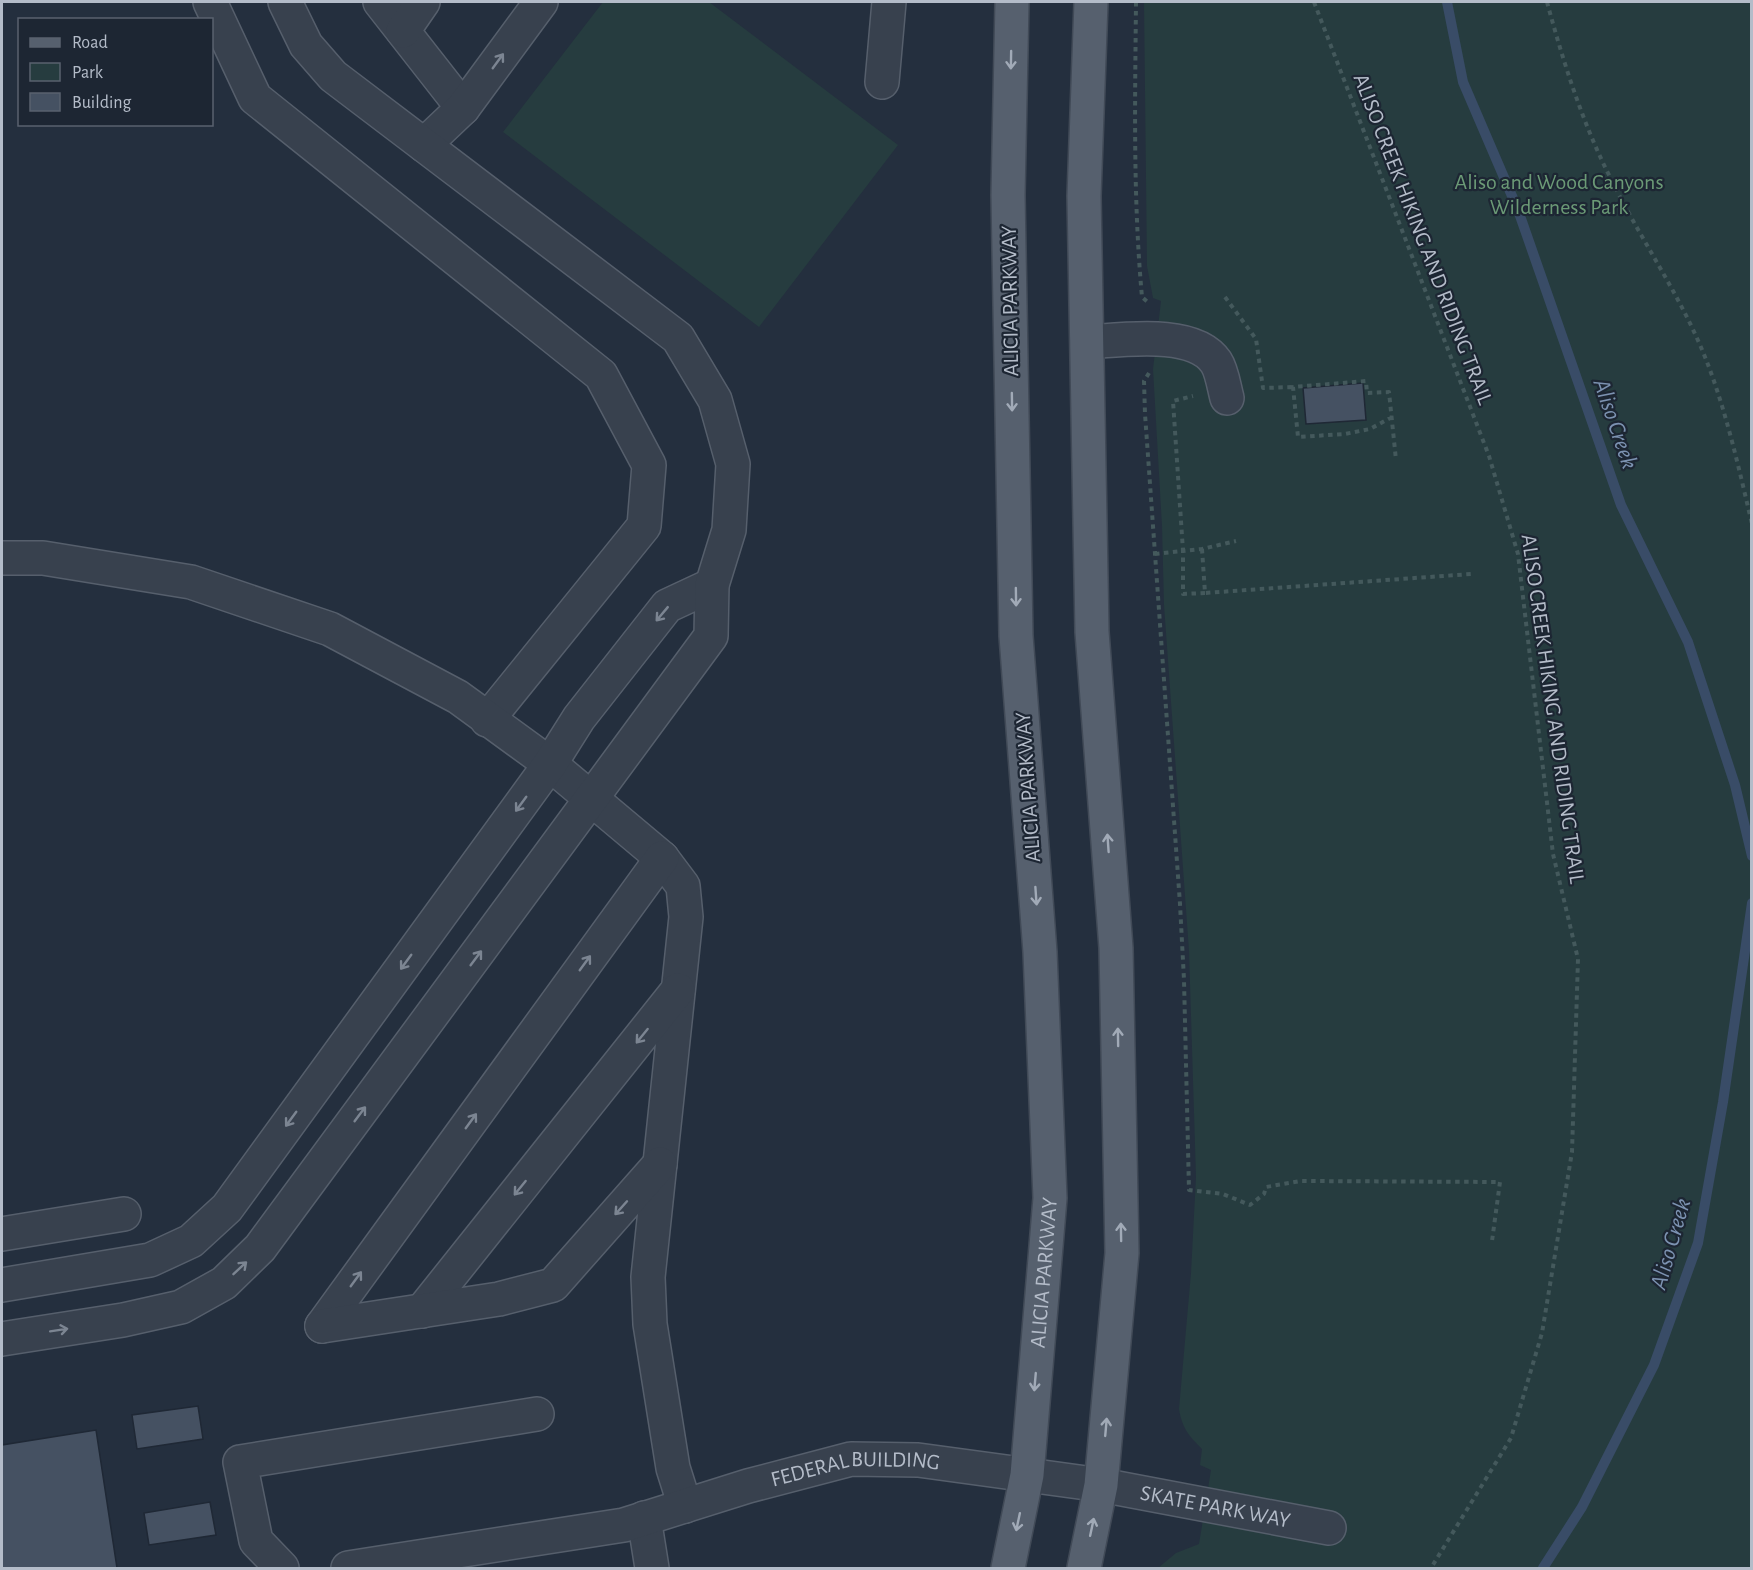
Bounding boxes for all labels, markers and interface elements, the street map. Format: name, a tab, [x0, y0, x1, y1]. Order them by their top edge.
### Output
legend	[18, 18, 213, 126]
text: Road	[72, 34, 108, 52]
one-way arrow	[1005, 49, 1017, 69]
one-way arrow	[491, 53, 504, 69]
text: Park	[72, 64, 104, 82]
street label: ALISO CREEK HIKING AND RIDING TRAIL	[1350, 70, 1497, 408]
text: Building	[72, 94, 132, 112]
park label: Aliso and Wood Canyons Wilderness Park	[1454, 171, 1664, 218]
street label: ALICIA PARKWAY	[998, 225, 1022, 377]
water label: Aliso Creek	[1588, 375, 1642, 472]
one-way arrow	[1006, 391, 1018, 411]
street label: ALISO CREEK HIKING AND RIDING TRAIL	[1518, 533, 1589, 886]
one-way arrow	[1010, 586, 1021, 606]
one-way arrow	[655, 606, 669, 621]
street label: ALICIA PARKWAY	[1012, 711, 1044, 863]
one-way arrow	[515, 795, 527, 811]
one-way arrow	[1102, 833, 1113, 853]
one-way arrow	[1031, 886, 1042, 906]
one-way arrow	[469, 950, 482, 966]
one-way arrow	[400, 953, 413, 969]
one-way arrow	[579, 956, 592, 972]
one-way arrow	[636, 1027, 649, 1043]
one-way arrow	[1112, 1028, 1124, 1048]
one-way arrow	[353, 1107, 366, 1123]
one-way arrow	[285, 1111, 298, 1127]
one-way arrow	[465, 1113, 477, 1129]
one-way arrow	[514, 1180, 527, 1196]
street label: ALICIA PARKWAY	[1027, 1196, 1061, 1349]
water label: Aliso Creek	[1646, 1196, 1695, 1293]
one-way arrow	[614, 1200, 628, 1215]
one-way arrow	[1116, 1223, 1127, 1243]
one-way arrow	[232, 1260, 247, 1275]
one-way arrow	[350, 1271, 362, 1287]
one-way arrow	[49, 1324, 69, 1335]
one-way arrow	[1029, 1372, 1040, 1392]
one-way arrow	[1101, 1417, 1112, 1437]
street label: FEDERAL BUILDING	[768, 1448, 941, 1491]
street label: SKATE PARK WAY	[1139, 1482, 1293, 1532]
one-way arrow	[1012, 1512, 1023, 1531]
one-way arrow	[1087, 1517, 1098, 1537]

